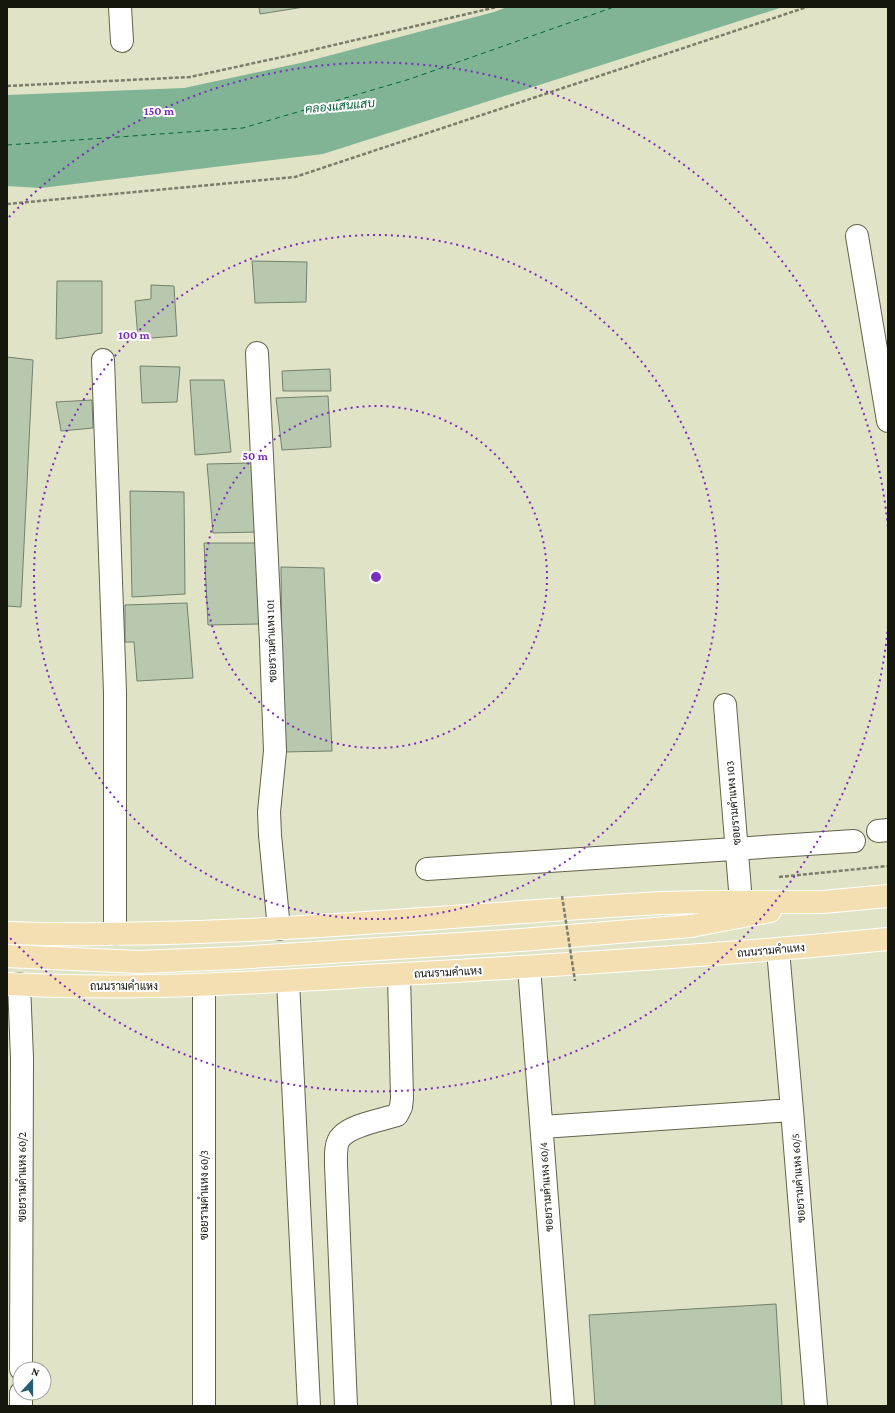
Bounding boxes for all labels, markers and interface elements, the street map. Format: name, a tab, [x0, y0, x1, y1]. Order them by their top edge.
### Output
water label: คลองแสนแสบ	[305, 96, 376, 116]
text: 150 m	[144, 104, 175, 118]
text: 100 m	[118, 328, 151, 342]
text: 50 m	[242, 449, 269, 463]
centre of rings	[369, 570, 383, 584]
street label: ซอยรามคำแหง 101	[263, 599, 278, 683]
street label: ซอยรามคำแหง 103	[722, 760, 743, 846]
street label: ถนนรามคำแหง	[736, 940, 805, 959]
street label: ถนนรามคำแหง	[414, 963, 482, 980]
street label: ถนนรามคำแหง	[90, 979, 158, 992]
street label: ซอยรามคำแหง 60/2	[15, 1132, 28, 1222]
street label: ซอยรามคำแหง 60/5	[788, 1133, 807, 1223]
street label: ซอยรามคำแหง 60/4	[536, 1141, 555, 1232]
street label: ซอยรามคำแหง 60/3	[197, 1150, 210, 1240]
north arrow	[12, 1361, 52, 1401]
text: N	[30, 1365, 42, 1379]

